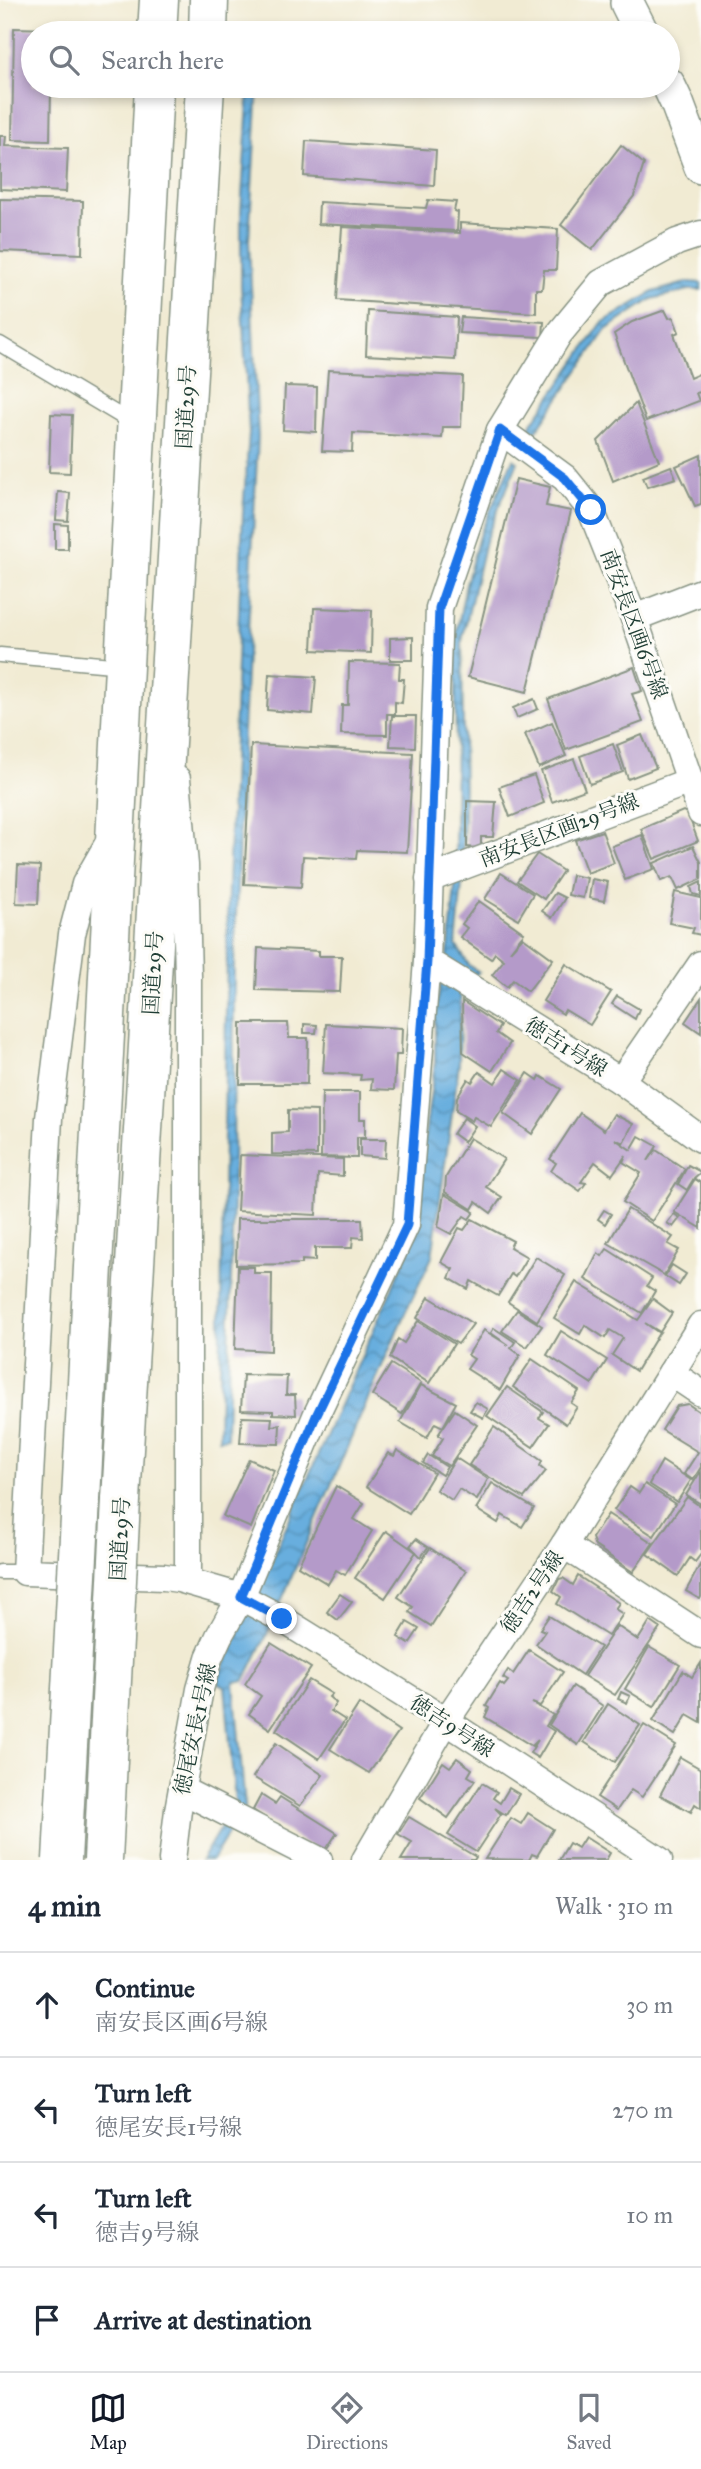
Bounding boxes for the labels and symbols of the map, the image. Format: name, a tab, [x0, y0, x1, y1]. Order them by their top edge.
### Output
street label: 国道29号	[171, 364, 201, 450]
route start	[575, 494, 606, 525]
street label: 南安長区画6号線	[595, 545, 673, 703]
street label: 南安長区画29号線	[476, 788, 642, 872]
street label: 国道29号	[138, 930, 168, 1016]
street label: 徳吉1号線	[520, 1012, 612, 1082]
street label: 国道29号	[105, 1496, 135, 1582]
street label: 徳吉2号線	[495, 1546, 569, 1638]
route end	[266, 1603, 297, 1634]
street label: 徳尾安長1号線	[168, 1661, 222, 1797]
street label: 徳吉9号線	[405, 1689, 499, 1763]

